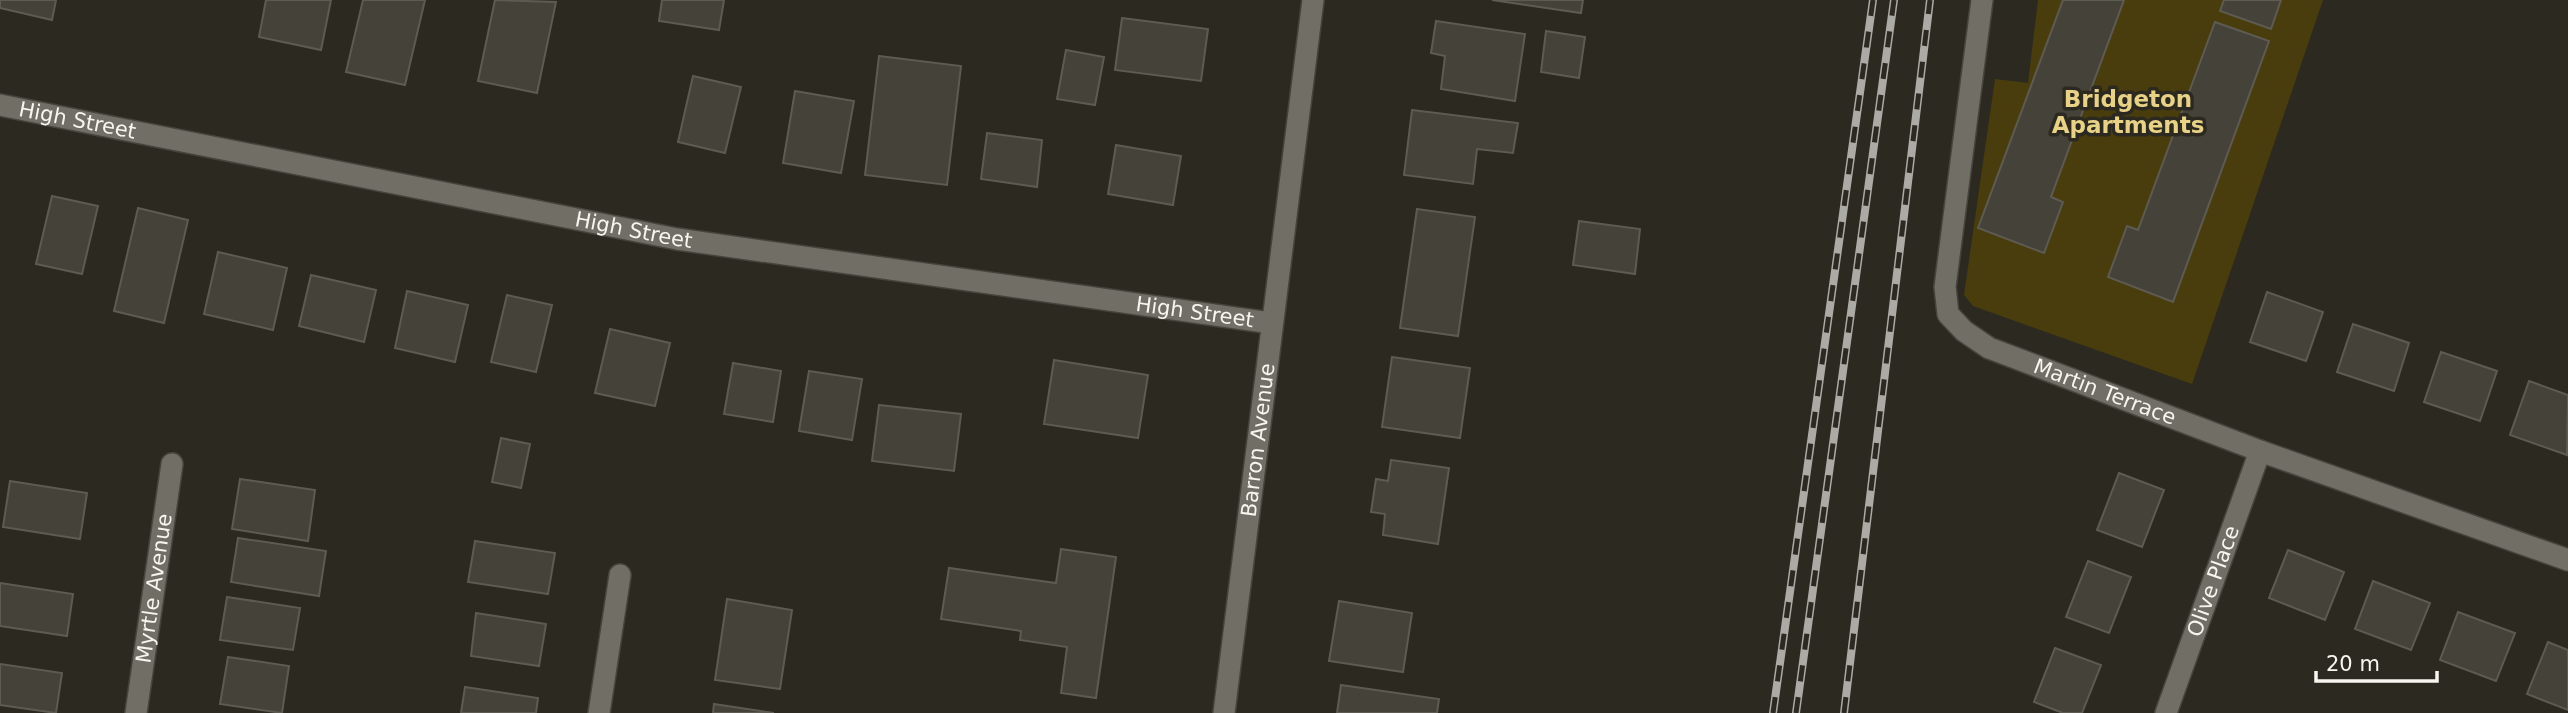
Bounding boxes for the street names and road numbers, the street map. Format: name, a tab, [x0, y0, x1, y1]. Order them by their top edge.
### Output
street label: High Street	[17, 97, 138, 144]
street label: High Street	[573, 207, 694, 253]
street label: High Street	[1134, 292, 1255, 332]
street label: Martin Terrace	[2030, 354, 2179, 430]
street label: Barron Avenue	[1237, 362, 1280, 518]
street label: Myrtle Avenue	[131, 512, 177, 665]
street label: Olive Place	[2182, 523, 2244, 640]

